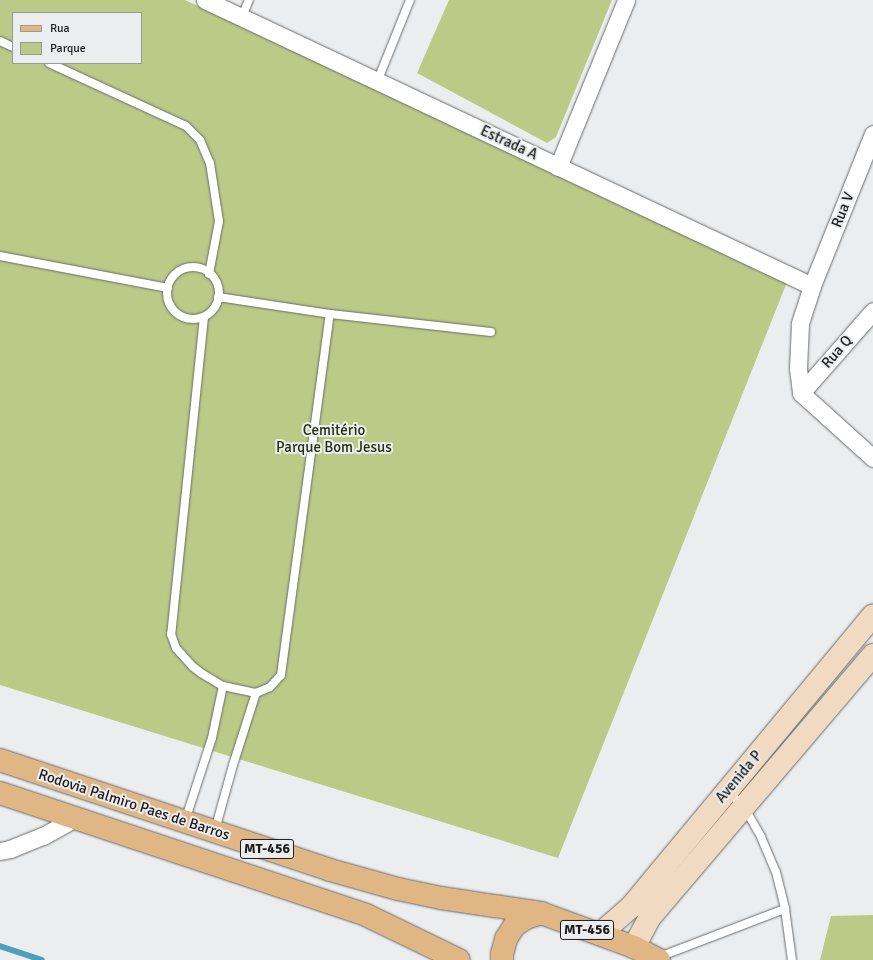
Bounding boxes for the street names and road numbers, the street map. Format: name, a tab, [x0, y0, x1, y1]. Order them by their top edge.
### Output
street label: Estrada A	[477, 122, 541, 164]
street label: Rua V	[828, 190, 858, 230]
street label: Rua Q	[818, 332, 856, 372]
street label: Avenida P	[712, 747, 766, 807]
street label: Rodovia Palmiro Paes de Barros	[36, 766, 232, 844]
road number: MT-456	[239, 837, 295, 861]
road number: MT-456	[559, 918, 615, 942]

